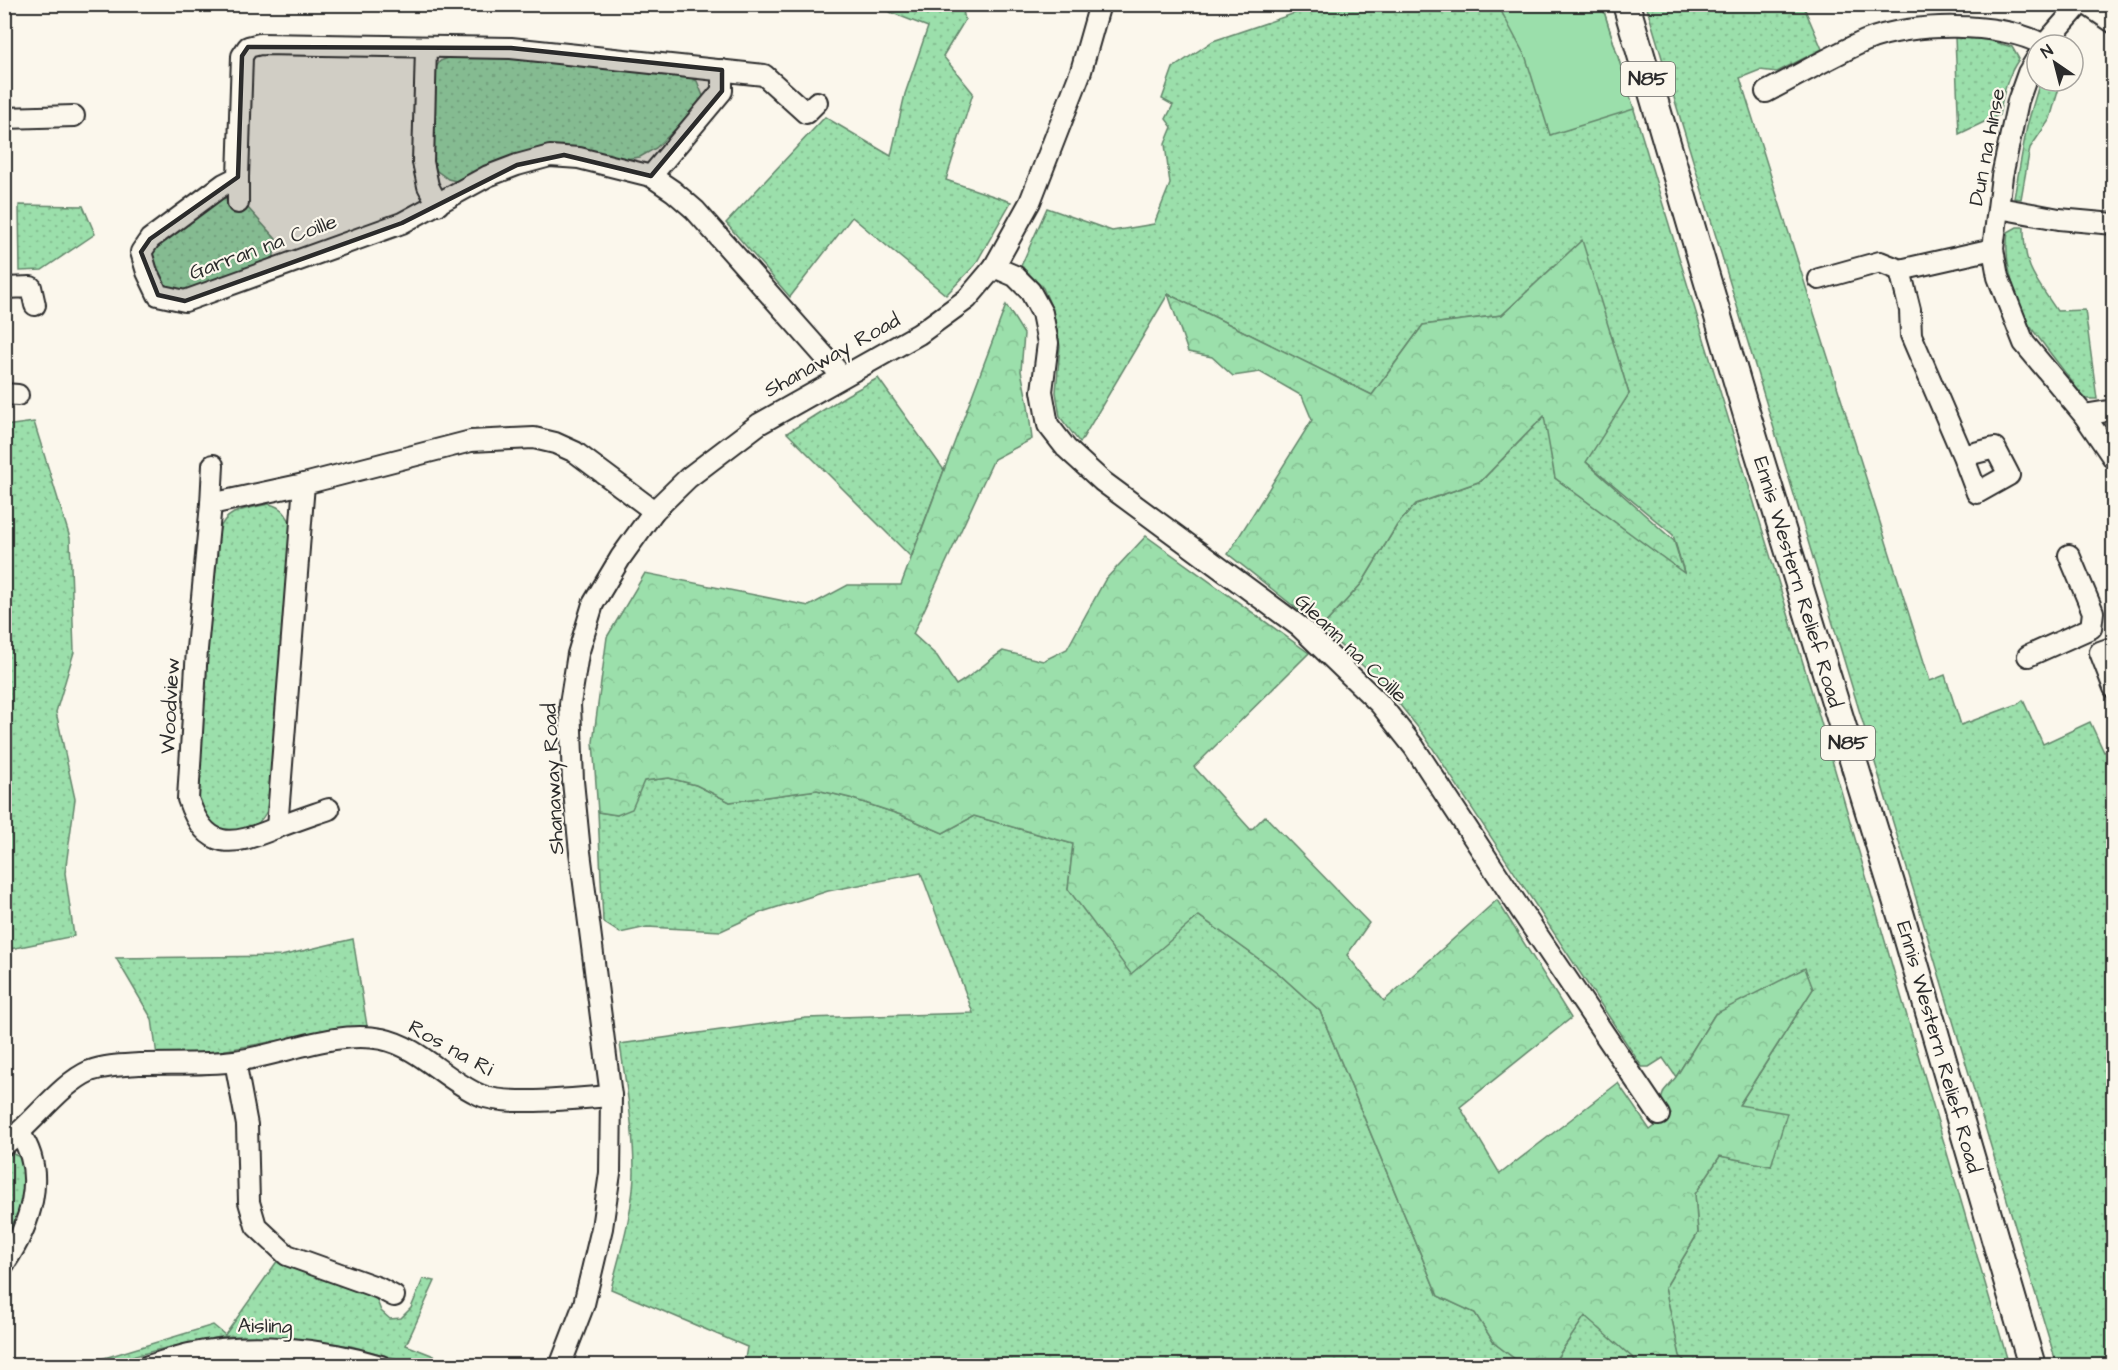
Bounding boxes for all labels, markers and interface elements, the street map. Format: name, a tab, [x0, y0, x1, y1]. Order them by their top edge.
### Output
north arrow	[2025, 33, 2085, 93]
text: N	[2037, 40, 2057, 63]
road number: N85	[1621, 62, 1675, 96]
street label: Dun na hInse	[1961, 86, 2013, 208]
street label: Garran na Coille	[185, 207, 341, 287]
street label: Shanaway Road	[759, 305, 906, 406]
street label: Ennis Western Relief Road	[1746, 453, 1850, 711]
street label: Gleann na Coille	[1288, 587, 1414, 709]
street label: Woodview	[153, 657, 187, 755]
street label: Shanaway Road	[535, 702, 573, 855]
road number: N85	[1821, 726, 1875, 760]
street label: Ennis Western Relief Road	[1889, 918, 1989, 1177]
street label: Ros na Ri	[403, 1013, 499, 1083]
street label: Aisling	[237, 1311, 293, 1343]

